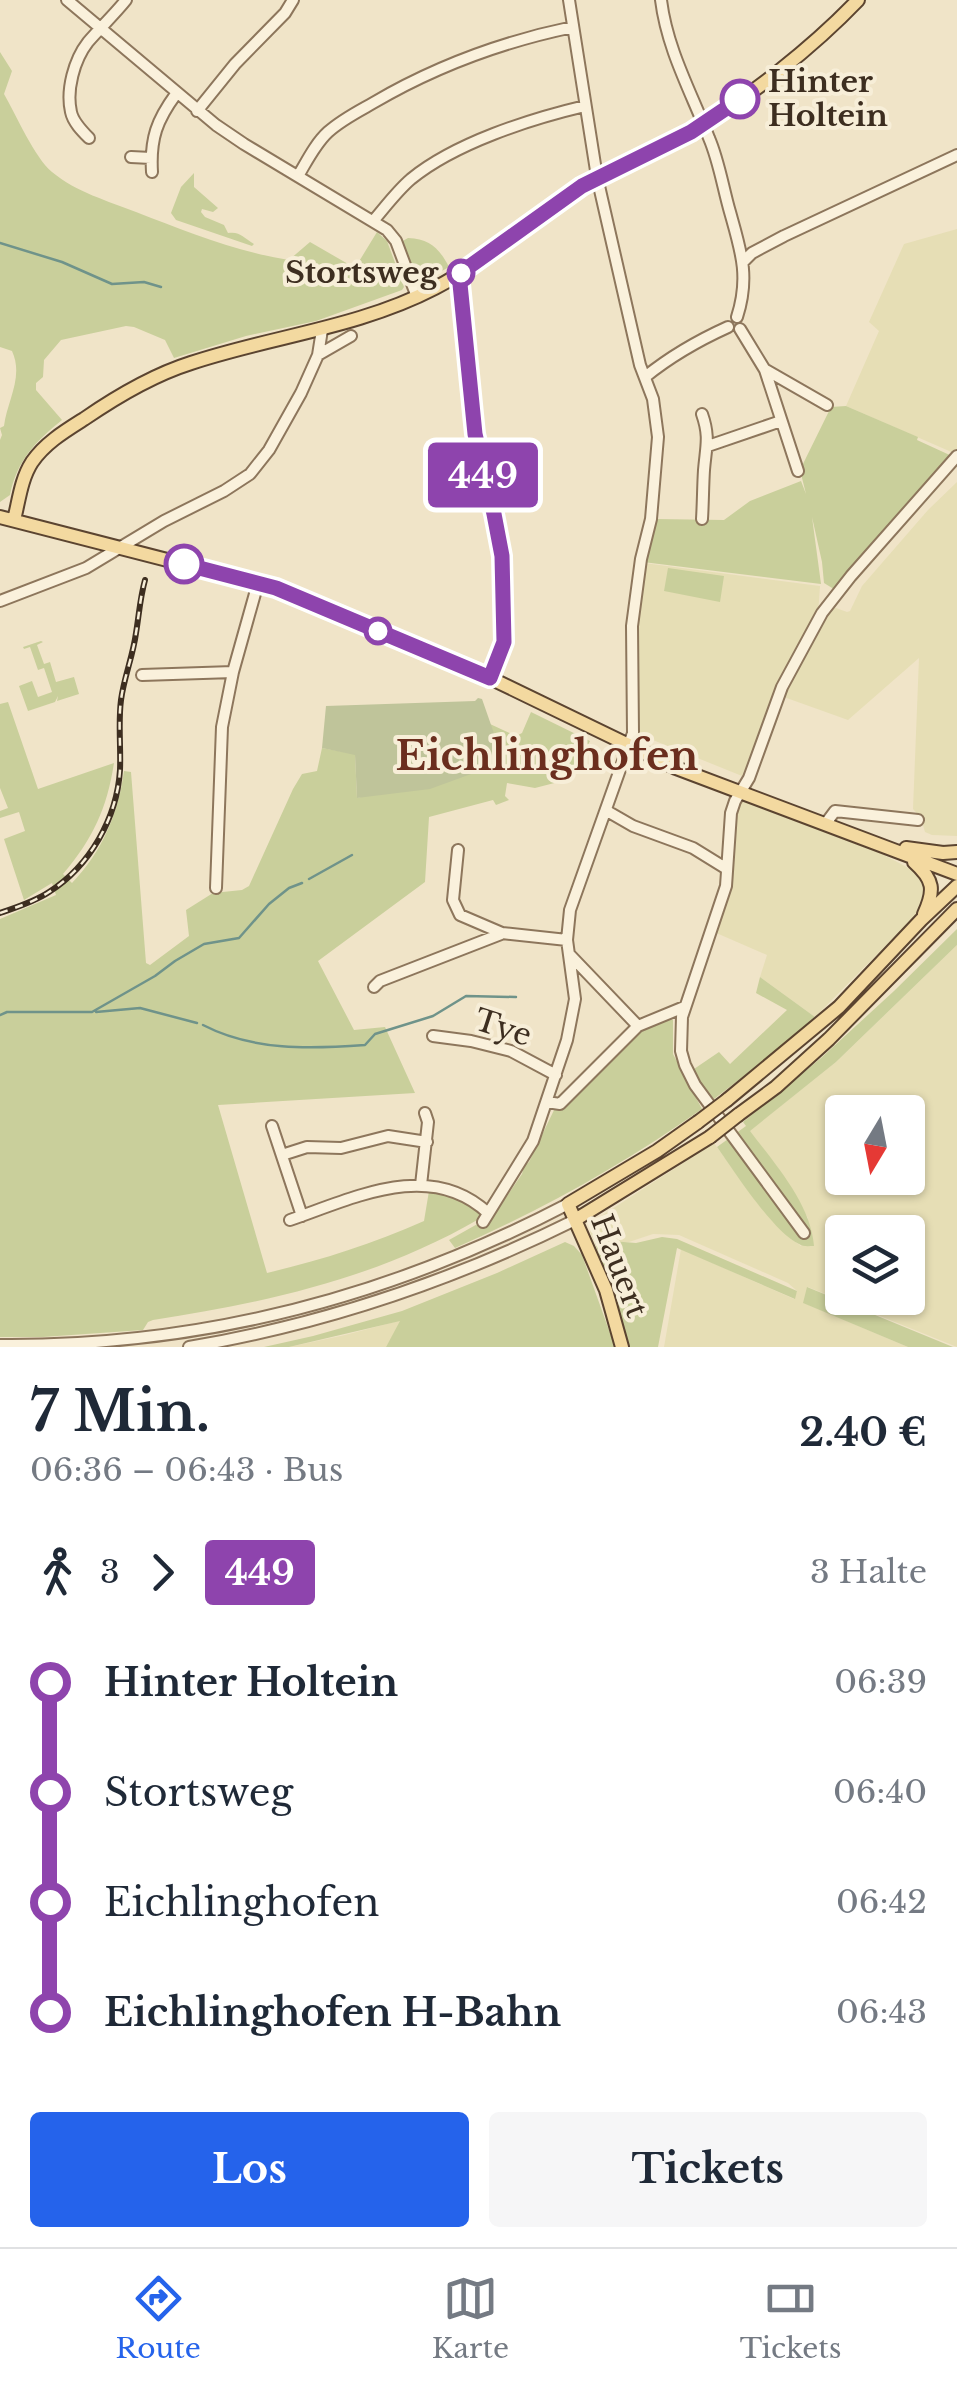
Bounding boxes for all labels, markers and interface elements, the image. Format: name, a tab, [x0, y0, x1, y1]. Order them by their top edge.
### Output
place label: Hinter Holtein	[768, 63, 888, 134]
marker: Hinter Holtein	[721, 80, 759, 118]
place label: Stortsweg	[285, 254, 439, 291]
marker: Stortsweg	[448, 260, 474, 286]
line badge: 449	[426, 442, 540, 508]
text: 449	[448, 454, 518, 497]
unlabelled marker	[165, 545, 203, 583]
unlabelled marker	[365, 618, 391, 644]
district label: Eichlinghofen	[396, 731, 698, 781]
street label: Tye	[470, 1001, 536, 1054]
north arrow	[825, 1095, 925, 1195]
map controls	[825, 1095, 925, 1315]
street label: Hauert	[583, 1209, 656, 1323]
button: layers	[825, 1215, 925, 1315]
text: 7 Min.	[30, 1378, 210, 1446]
text: 2.40 €	[799, 1409, 927, 1456]
text: 06:36 – 06:43 · Bus	[30, 1450, 343, 1490]
icon: walk	[30, 1545, 85, 1600]
icon: forward	[135, 1545, 190, 1600]
text: 449	[225, 1551, 295, 1594]
text: 3	[100, 1552, 120, 1592]
text: 3 Halte	[810, 1552, 927, 1592]
text: Hinter Holtein	[104, 1659, 398, 1706]
text: 06:39	[834, 1662, 927, 1702]
text: Stortsweg	[104, 1769, 293, 1816]
text: 06:40	[833, 1772, 927, 1812]
text: Eichlinghofen	[104, 1879, 380, 1926]
text: 06:42	[836, 1882, 927, 1922]
text: Eichlinghofen H-Bahn	[104, 1989, 561, 2036]
text: 06:43	[836, 1992, 927, 2032]
button: Los	[30, 2112, 469, 2227]
button: Tickets	[489, 2112, 927, 2227]
tab: Route	[115, 2271, 201, 2366]
tab: Karte	[432, 2271, 509, 2366]
tab: Tickets	[740, 2271, 842, 2366]

